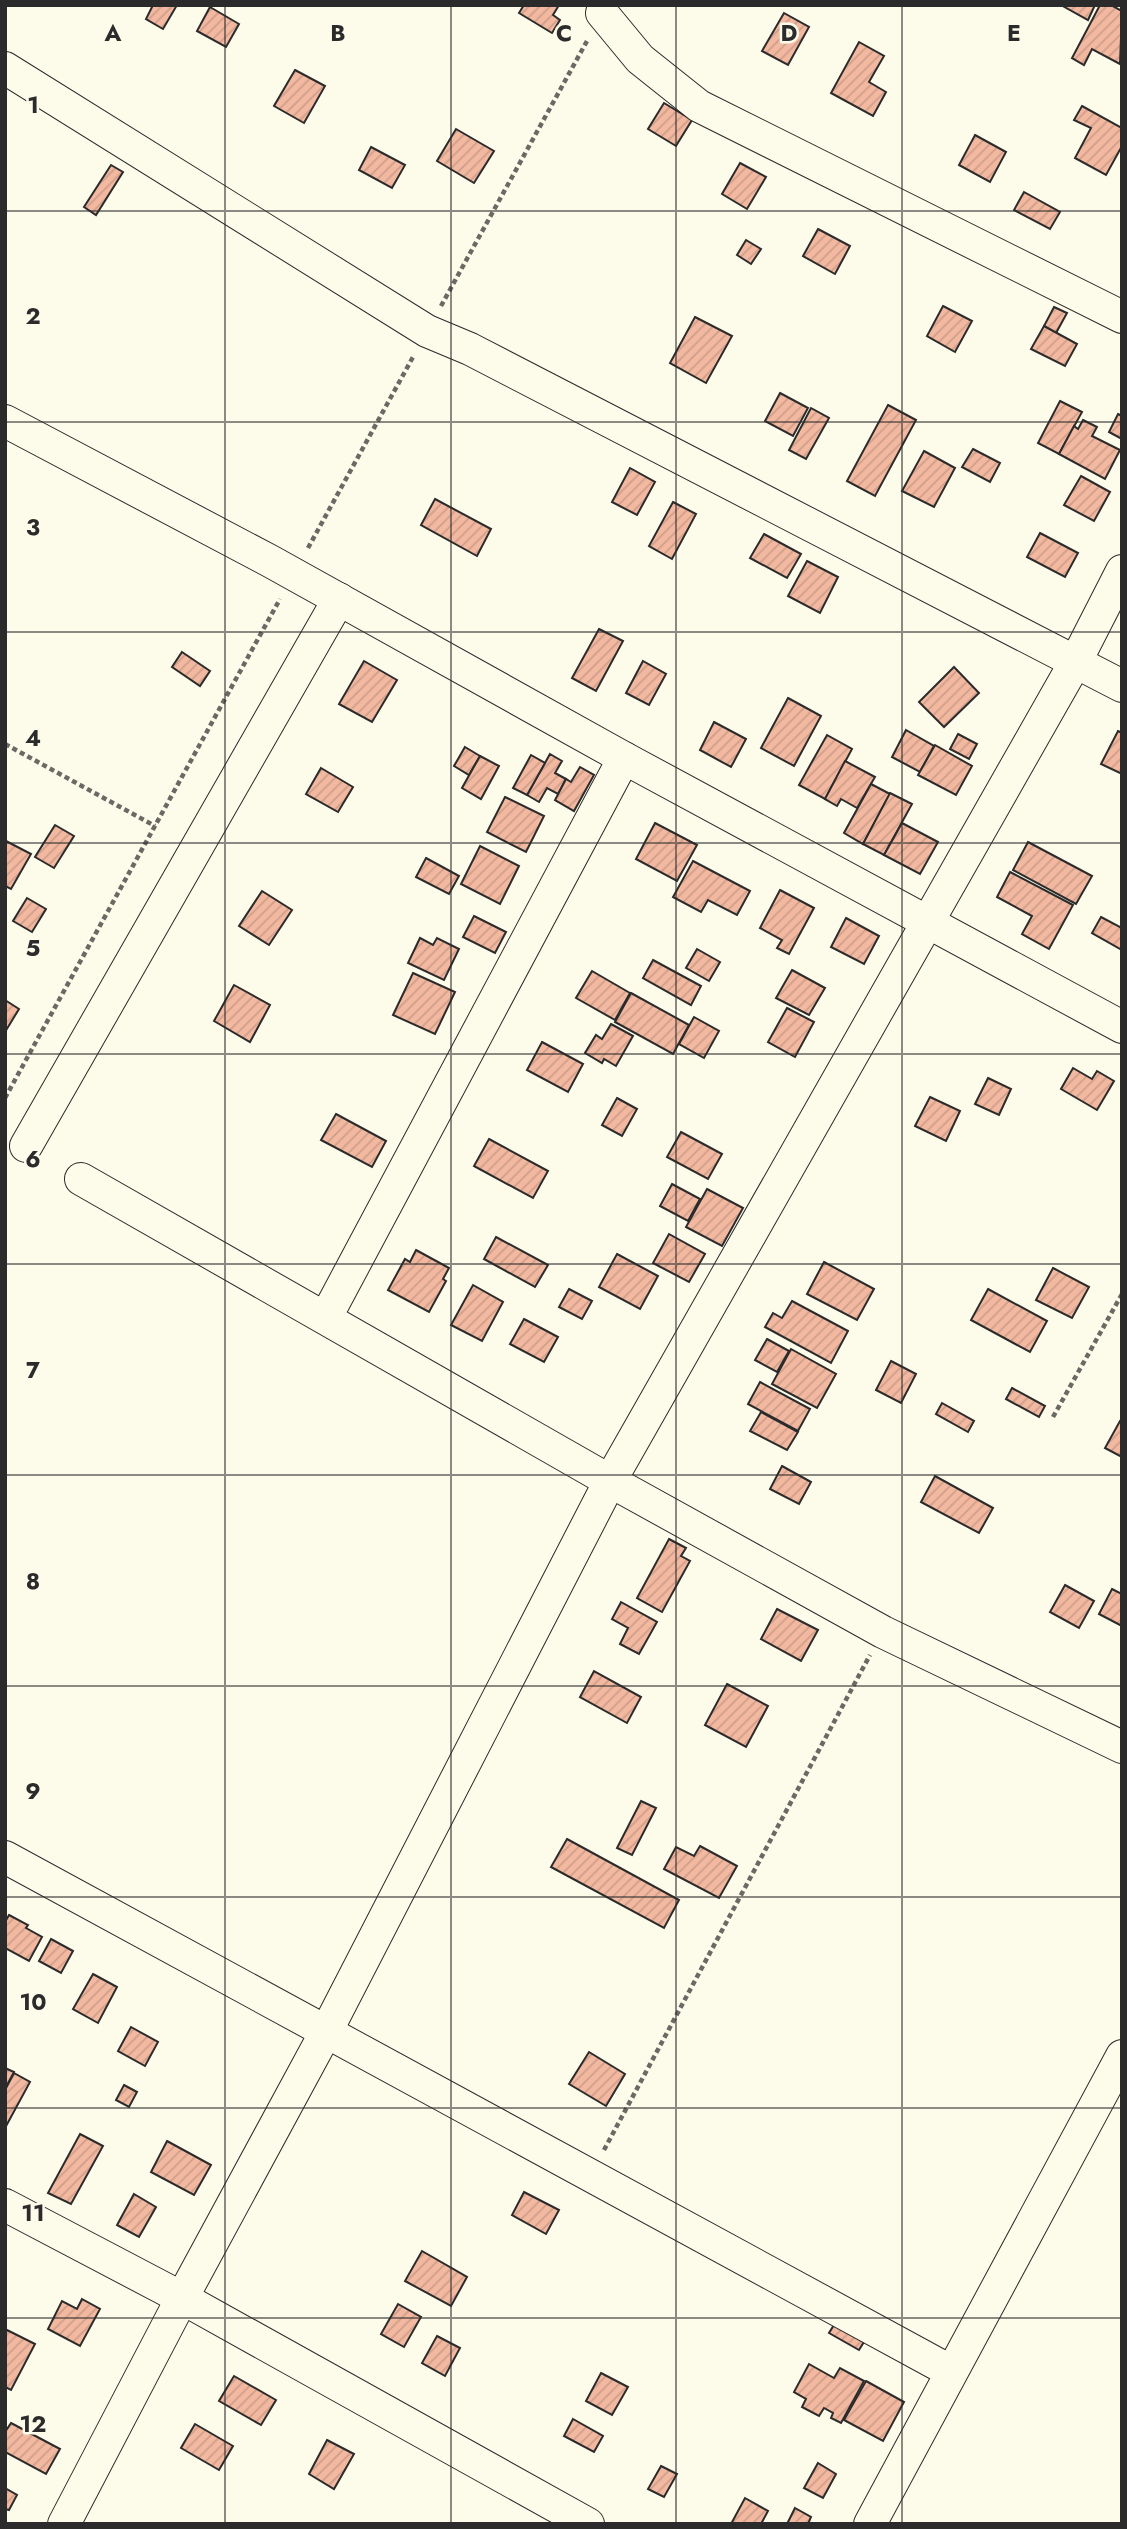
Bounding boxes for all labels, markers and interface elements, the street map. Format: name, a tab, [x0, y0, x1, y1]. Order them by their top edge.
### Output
text: A	[104, 16, 122, 50]
text: B	[330, 16, 346, 50]
text: C	[556, 16, 572, 50]
text: D	[781, 16, 798, 50]
text: E	[1007, 16, 1021, 50]
text: 1	[27, 88, 39, 122]
text: 2	[25, 299, 41, 333]
text: 3	[26, 510, 40, 544]
text: 4	[25, 721, 41, 755]
text: 5	[26, 931, 40, 965]
text: 6	[25, 1142, 41, 1176]
text: 7	[26, 1353, 40, 1387]
text: 8	[26, 1564, 40, 1598]
text: 9	[25, 1774, 41, 1808]
text: 10	[20, 1985, 46, 2019]
text: 11	[21, 2196, 45, 2230]
text: 12	[20, 2407, 46, 2441]

